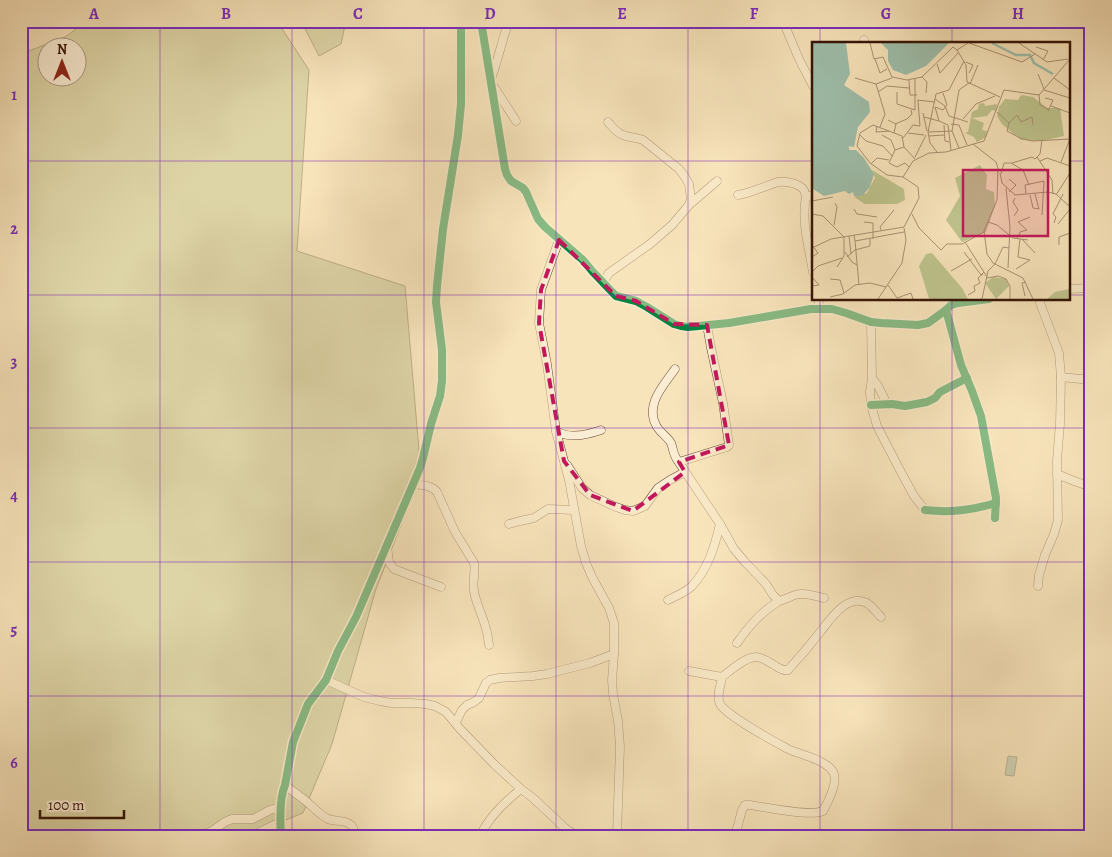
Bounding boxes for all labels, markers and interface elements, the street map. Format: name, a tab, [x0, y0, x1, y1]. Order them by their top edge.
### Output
text: A	[88, 3, 100, 25]
text: B	[221, 3, 231, 25]
text: C	[353, 3, 363, 25]
text: D	[484, 3, 496, 25]
text: E	[617, 3, 627, 25]
text: F	[750, 3, 759, 25]
text: G	[881, 3, 891, 25]
text: H	[1012, 3, 1024, 25]
north arrow	[38, 38, 88, 88]
text: N	[57, 40, 67, 59]
inset map	[812, 42, 1070, 300]
text: 1	[11, 84, 17, 106]
text: 2	[10, 218, 18, 240]
text: 3	[11, 351, 18, 373]
text: 4	[10, 485, 18, 507]
text: 5	[11, 619, 18, 641]
text: 6	[10, 752, 18, 774]
scale bar	[40, 787, 124, 819]
text: 100 m	[48, 795, 85, 815]

